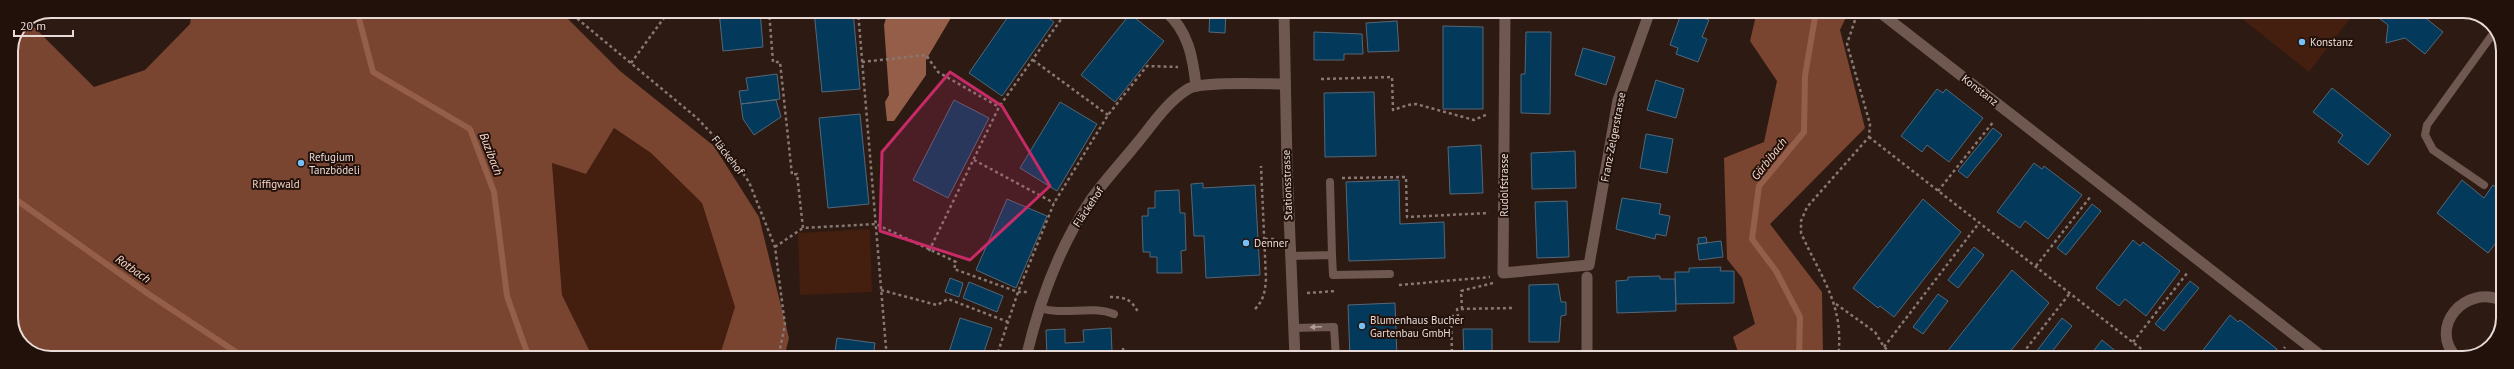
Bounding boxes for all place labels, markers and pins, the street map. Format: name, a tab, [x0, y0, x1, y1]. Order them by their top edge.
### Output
place label: Konstanz	[2310, 35, 2353, 49]
marker: Konstanz	[2297, 37, 2307, 47]
place label: Refugium Tanzbödeli	[309, 150, 360, 177]
marker: Refugium Tanzbödeli	[296, 158, 306, 168]
place label: Denner	[1254, 236, 1288, 250]
marker: Denner	[1241, 238, 1251, 248]
place label: Blumenhaus Bucher Gartenbau GmbH	[1370, 313, 1464, 340]
marker: Blumenhaus Bucher Gartenbau GmbH	[1357, 321, 1367, 331]

